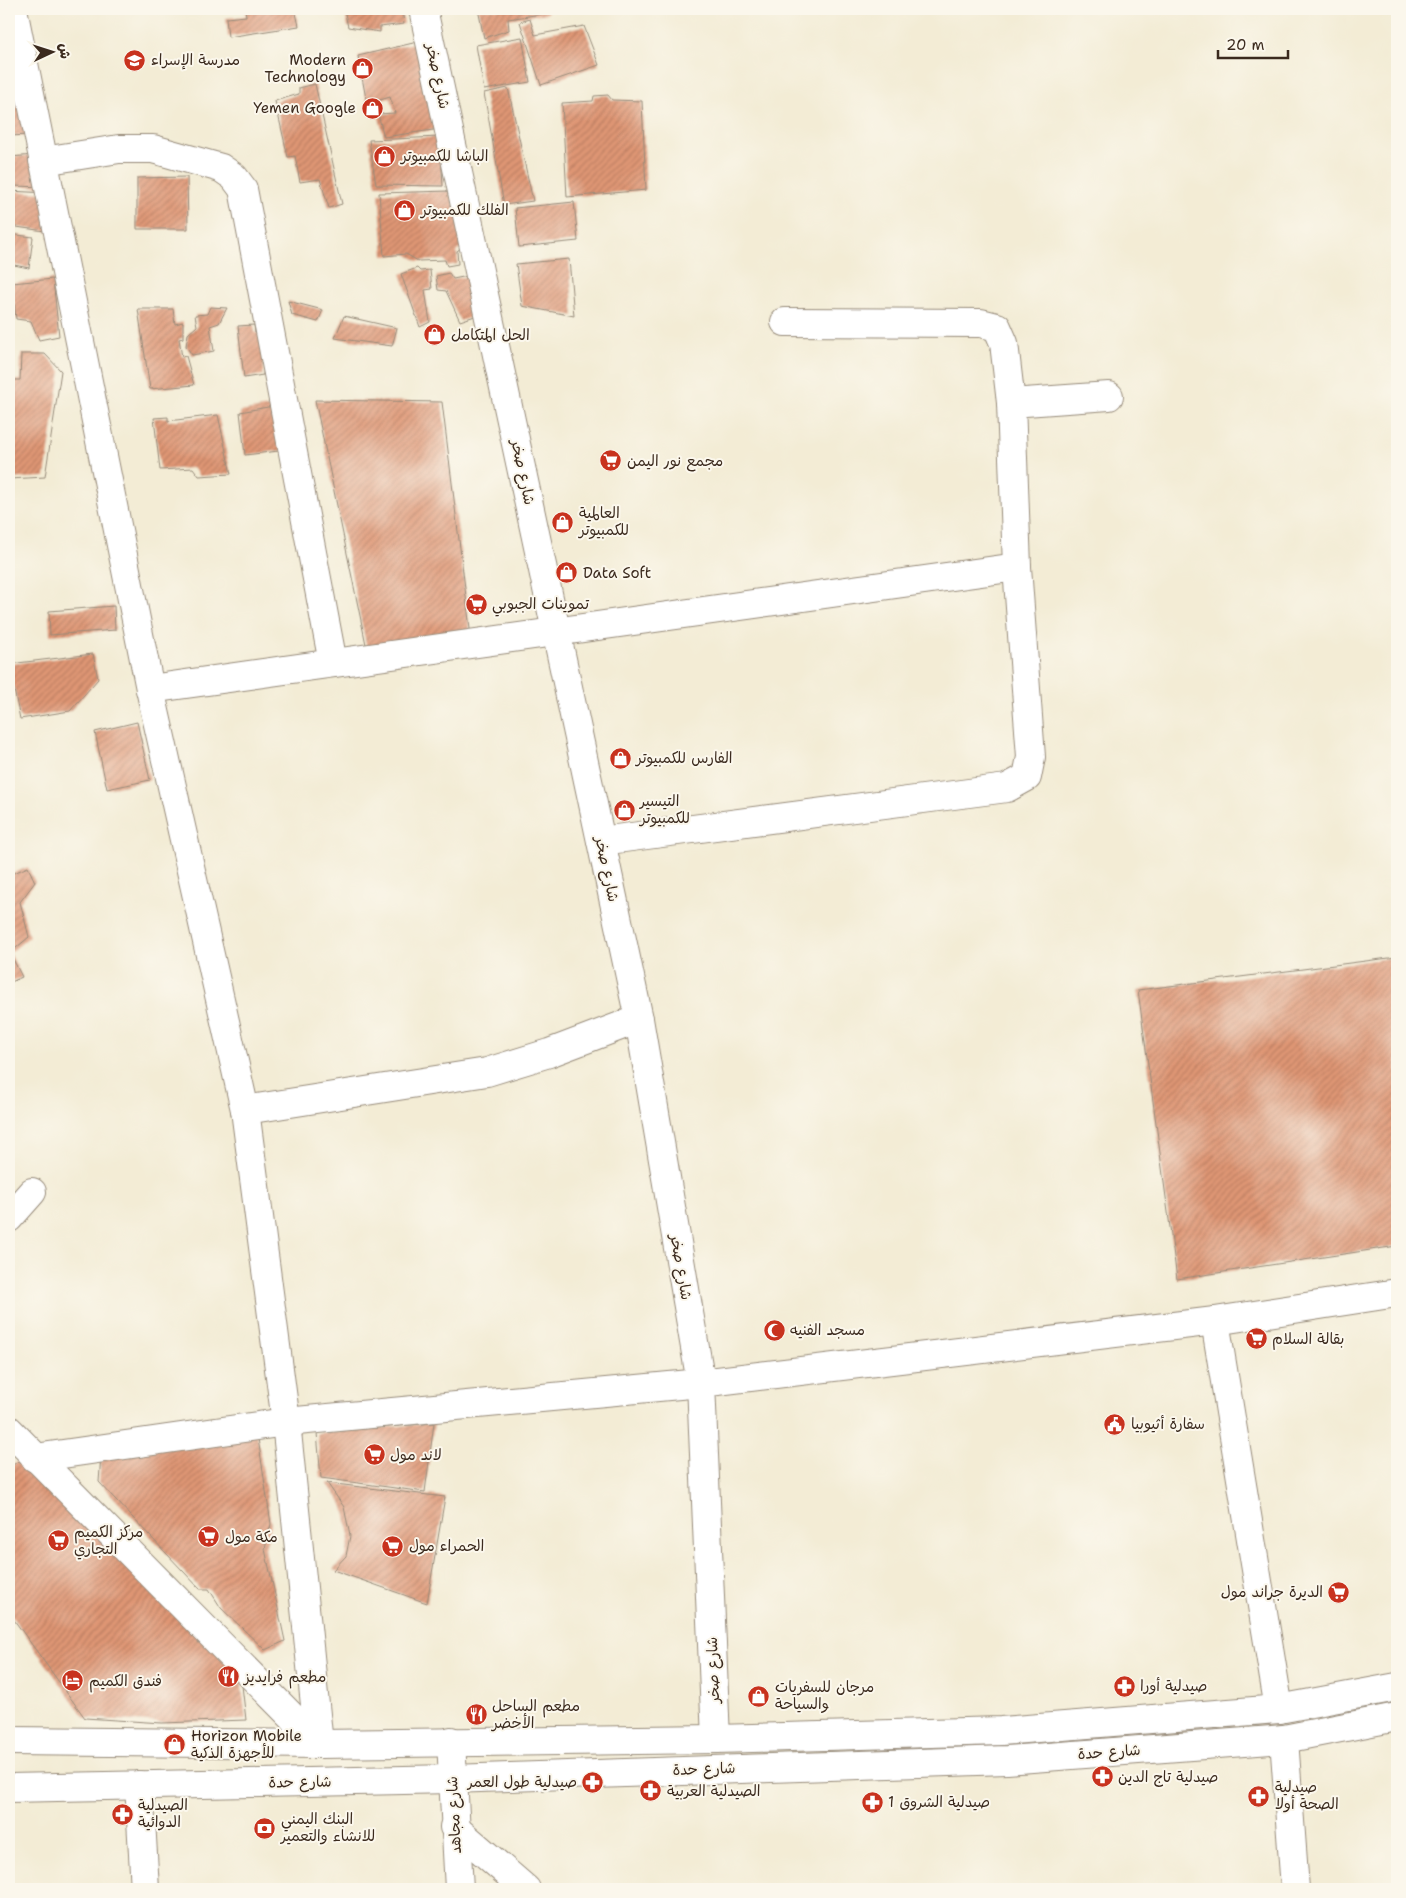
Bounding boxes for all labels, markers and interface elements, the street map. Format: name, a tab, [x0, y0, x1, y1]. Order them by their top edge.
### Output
north arrow	[28, 28, 78, 78]
scale bar	[1218, 28, 1288, 60]
text: 20 m	[1226, 35, 1265, 55]
street label: شارع صخر	[421, 39, 455, 111]
text: ش	[55, 43, 74, 59]
school or university icon: مدرسة الإسراء	[123, 48, 147, 72]
place label: مدرسة الإسراء	[151, 50, 240, 70]
place label: Modern Technology	[264, 50, 346, 87]
shop icon: Modern Technology	[350, 57, 374, 81]
shop icon: Yemen Google	[360, 96, 384, 120]
place label: Yemen Google	[253, 98, 356, 118]
shop icon: الباشا للكمبيوتر	[373, 144, 397, 168]
place label: الباشا للكمبيوتر	[399, 146, 488, 166]
shop icon: الفلك للكمبيوتر	[393, 198, 417, 222]
place label: الفلك للكمبيوتر	[419, 200, 509, 220]
shop icon: الحل المتكامل	[423, 323, 447, 347]
place label: الحل المتكامل	[451, 325, 530, 345]
street label: شارع صخر	[506, 435, 540, 507]
supermarket icon: مجمع نور اليمن	[599, 449, 623, 473]
place label: مجمع نور اليمن	[627, 451, 723, 472]
place label: العالمية للكمبيوتر	[577, 503, 629, 540]
shop icon: العالمية للكمبيوتر	[551, 510, 575, 534]
shop icon: Data Soft	[555, 561, 579, 585]
place label: Data Soft	[583, 563, 651, 583]
supermarket icon: تموينات الجبوبي	[464, 592, 488, 616]
place label: تموينات الجبوبي	[492, 594, 590, 617]
shop icon: الفارس للكمبيوتر	[608, 746, 632, 770]
place label: الفارس للكمبيوتر	[634, 748, 733, 768]
place label: التيسير للكمبيوتر	[638, 791, 690, 828]
shop icon: التيسير للكمبيوتر	[612, 798, 636, 822]
street label: شارع صخر	[590, 832, 624, 904]
street label: شارع صخر	[665, 1231, 697, 1301]
mosque icon: مسجد الفنيه	[762, 1318, 786, 1342]
place label: مسجد الفنيه	[790, 1320, 865, 1340]
supermarket icon: بقالة السلام	[1244, 1327, 1268, 1351]
place label: بقالة السلام	[1272, 1329, 1344, 1350]
public building icon: سفارة أثيوبيا	[1103, 1412, 1127, 1436]
place label: سفارة أثيوبيا	[1131, 1414, 1205, 1434]
supermarket icon: لاند مول	[362, 1443, 386, 1467]
place label: لاند مول	[390, 1445, 442, 1465]
place label: مركز الكميم التجاري	[74, 1522, 143, 1560]
supermarket icon: مكة مول	[197, 1525, 221, 1549]
place label: مكة مول	[225, 1527, 278, 1547]
supermarket icon: مركز الكميم التجاري	[46, 1529, 70, 1553]
supermarket icon: الحمراء مول	[381, 1534, 405, 1558]
place label: الحمراء مول	[409, 1536, 484, 1556]
supermarket icon: الديرة جراند مول	[1327, 1580, 1351, 1604]
place label: الديرة جراند مول	[1221, 1582, 1323, 1602]
street label: شارع صخر	[702, 1636, 724, 1706]
restaurant icon: مطعم فرايديز	[216, 1665, 240, 1689]
place label: مطعم فرايديز	[242, 1667, 326, 1689]
hotel icon: فندق الكميم	[61, 1669, 85, 1693]
place label: فندق الكميم	[89, 1671, 162, 1693]
pharmacy icon: صيدلية أورا	[1112, 1674, 1136, 1698]
place label: صيدلية أورا	[1140, 1676, 1207, 1696]
place label: مرجان للسفريات والسياحة	[775, 1677, 874, 1714]
shop icon: مرجان للسفريات والسياحة	[747, 1684, 771, 1708]
place label: مطعم الساحل الأخضر	[490, 1696, 580, 1733]
restaurant icon: مطعم الساحل الأخضر	[464, 1703, 488, 1727]
place label: Horizon Mobile للأجهزة الذكية	[191, 1726, 302, 1763]
shop icon: Horizon Mobile للأجهزة الذكية	[163, 1733, 187, 1757]
street label: شارع حدة	[1077, 1740, 1141, 1764]
street label: شارع حدة	[672, 1758, 736, 1780]
pharmacy icon: صيدلية تاج الدين	[1090, 1765, 1114, 1789]
place label: صيدلية تاج الدين	[1118, 1767, 1218, 1787]
pharmacy icon: صيدلية طول العمر	[581, 1770, 605, 1794]
street label: شارع حدة	[268, 1771, 332, 1793]
place label: صيدلية طول العمر	[466, 1772, 577, 1792]
street label: شارع مجاهد	[442, 1776, 466, 1854]
place label: صيدلية الصحة أولا	[1275, 1777, 1339, 1814]
pharmacy icon: الصيدلية العربية	[639, 1779, 663, 1803]
place label: الصيدلية العربية	[667, 1781, 761, 1801]
pharmacy icon: صيدلية الصحة أولا	[1247, 1784, 1271, 1808]
pharmacy icon: صيدلية الشروق 1	[860, 1790, 884, 1814]
place label: صيدلية الشروق 1	[888, 1792, 990, 1812]
place label: الصيدلية الدوائية	[138, 1795, 188, 1832]
pharmacy icon: الصيدلية الدوائية	[110, 1802, 134, 1826]
place label: البنك اليمني للانشاء والتعمير	[279, 1809, 375, 1846]
bank icon: البنك اليمني للانشاء والتعمير	[253, 1816, 277, 1840]

